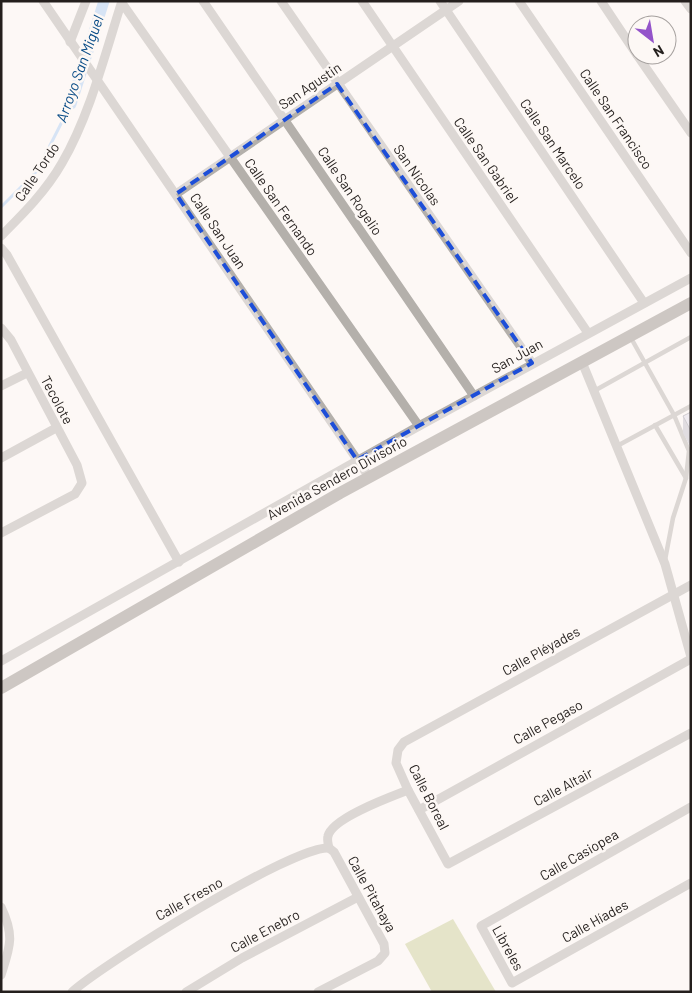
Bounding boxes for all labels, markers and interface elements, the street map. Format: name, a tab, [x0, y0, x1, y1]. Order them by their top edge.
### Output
water label: Arroyo San Miguel	[51, 12, 107, 124]
north arrow	[627, 15, 677, 65]
text: N	[651, 42, 667, 61]
street label: San Agustin	[275, 58, 344, 113]
street label: Calle San Francisco	[576, 65, 656, 172]
street label: Calle San Marcelo	[517, 95, 590, 192]
street label: Calle San Gabriel	[451, 114, 522, 206]
street label: Calle Tordo	[11, 139, 62, 204]
street label: San Nicolas	[390, 141, 445, 209]
street label: Calle San Rogelio	[314, 143, 386, 238]
street label: Calle San Fernando	[241, 155, 321, 259]
street label: Calle San Juan	[187, 189, 250, 272]
street label: San Juan	[488, 335, 545, 377]
street label: Tecolote	[38, 373, 77, 427]
street label: Avenida Sendero Divisorio	[264, 432, 410, 523]
street label: Calle Pléyades	[499, 622, 583, 679]
street label: Calle Pegaso	[510, 696, 585, 748]
street label: Calle Boreal	[406, 761, 453, 832]
street label: Calle Altair	[530, 764, 595, 809]
street label: Calle Casiopea	[536, 825, 621, 884]
street label: Calle Pitahaya	[345, 853, 400, 935]
street label: Calle Fresno	[152, 873, 225, 924]
street label: Calle Híades	[559, 895, 631, 946]
street label: Calle Enebro	[227, 905, 302, 956]
street label: Libreles	[489, 922, 528, 974]

